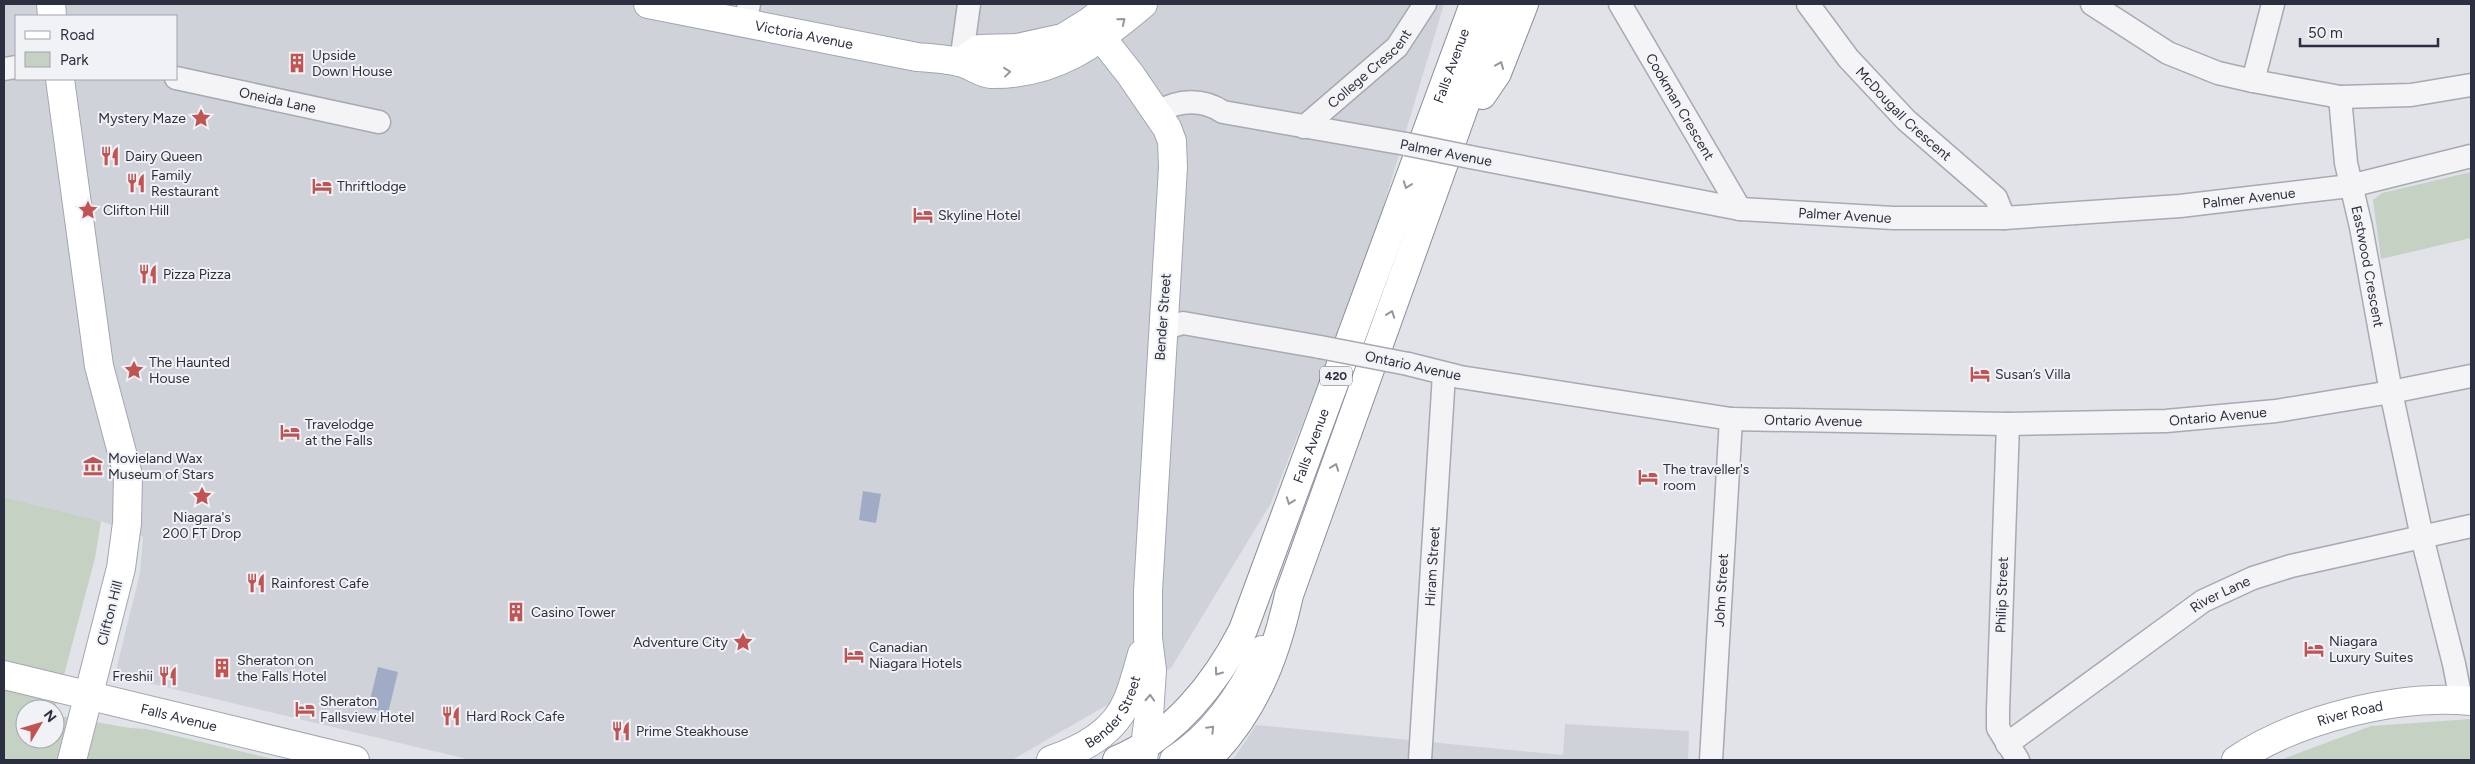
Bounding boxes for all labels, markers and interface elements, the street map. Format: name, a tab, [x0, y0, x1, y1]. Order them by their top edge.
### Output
legend	[15, 15, 178, 80]
scale bar	[2300, 15, 2438, 47]
street label: Victoria Avenue	[753, 17, 855, 53]
one-way arrow	[1116, 19, 1125, 27]
text: 50 m	[2308, 24, 2343, 42]
text: Road	[60, 26, 95, 44]
street label: College Crescent	[1324, 26, 1415, 112]
street label: Falls Avenue	[1430, 26, 1473, 106]
place label: Upside Down House	[312, 47, 393, 80]
street label: Cookman Crescent	[1642, 50, 1718, 163]
text: Park	[60, 51, 89, 69]
building icon: Upside Down House	[286, 52, 308, 74]
one-way arrow	[1494, 61, 1504, 70]
street label: McDougall Crescent	[1852, 63, 1955, 164]
one-way arrow	[1003, 67, 1011, 78]
street label: Oneida Lane	[238, 83, 318, 117]
place icon: Mystery Maze	[190, 107, 212, 129]
place label: Mystery Maze	[98, 110, 186, 127]
street label: Palmer Avenue	[1399, 136, 1494, 170]
restaurant icon: Dairy Queen	[99, 145, 121, 167]
place label: Dairy Queen	[125, 148, 203, 165]
place label: Family Restaurant	[151, 167, 219, 200]
restaurant icon: Family Restaurant	[125, 172, 147, 194]
hotel icon: Thriftlodge	[311, 175, 333, 197]
place label: Thriftlodge	[337, 178, 407, 195]
one-way arrow	[1403, 180, 1413, 189]
street label: Palmer Avenue	[2202, 184, 2297, 212]
place icon: Clifton Hill	[77, 199, 99, 221]
place label: Clifton Hill	[103, 202, 169, 219]
hotel icon: Skyline Hotel	[912, 204, 934, 226]
street label: Palmer Avenue	[1798, 204, 1892, 226]
street label: Eastwood Crescent	[2348, 204, 2388, 329]
place label: Skyline Hotel	[938, 207, 1021, 224]
restaurant icon: Pizza Pizza	[137, 263, 159, 285]
place label: Pizza Pizza	[163, 266, 231, 283]
street label: Bender Street	[1151, 273, 1175, 361]
one-way arrow	[1385, 310, 1395, 319]
street label: Ontario Avenue	[1363, 347, 1463, 385]
place label: The Haunted House	[149, 354, 230, 387]
place icon: The Haunted House	[123, 359, 145, 381]
hotel icon: Susan’s Villa	[1969, 363, 1991, 385]
road number: 420	[1320, 366, 1352, 386]
place label: Susan’s Villa	[1995, 366, 2071, 383]
street label: Ontario Avenue	[2168, 403, 2268, 429]
street label: Falls Avenue	[1289, 406, 1333, 485]
street label: Ontario Avenue	[1764, 411, 1863, 430]
place label: Travelodge at the Falls	[305, 416, 374, 449]
hotel icon: Travelodge at the Falls	[279, 421, 301, 443]
place label: Movieland Wax Museum of Stars	[108, 450, 214, 483]
museum icon: Movieland Wax Museum of Stars	[82, 455, 104, 477]
place label: The traveller's room	[1663, 461, 1749, 494]
one-way arrow	[1329, 463, 1339, 471]
hotel icon: The traveller's room	[1637, 466, 1659, 488]
place icon: Niagara's 200 FT Drop	[191, 485, 213, 507]
one-way arrow	[1286, 497, 1296, 505]
place label: Niagara's 200 FT Drop	[163, 509, 241, 542]
street label: Hiram Street	[1421, 526, 1443, 607]
street label: John Street	[1710, 553, 1732, 628]
street label: Philip Street	[1992, 557, 2012, 633]
restaurant icon: Rainforest Cafe	[245, 572, 267, 594]
street label: River Lane	[2187, 572, 2253, 616]
place label: Rainforest Cafe	[271, 575, 369, 592]
street label: Clifton Hill	[94, 579, 126, 647]
building icon: Casino Tower	[505, 601, 527, 623]
place label: Casino Tower	[531, 604, 616, 621]
place icon: Adventure City	[732, 631, 754, 653]
place label: Niagara Luxury Suites	[2329, 633, 2413, 666]
place label: Adventure City	[633, 634, 729, 651]
hotel icon: Niagara Luxury Suites	[2303, 638, 2325, 660]
place label: Canadian Niagara Hotels	[869, 639, 962, 672]
hotel icon: Canadian Niagara Hotels	[843, 644, 865, 666]
place label: Sheraton on the Falls Hotel	[237, 652, 327, 685]
building icon: Sheraton on the Falls Hotel	[211, 657, 233, 679]
restaurant icon: Freshii	[157, 665, 179, 687]
one-way arrow	[1215, 666, 1224, 676]
place label: Freshii	[112, 668, 153, 685]
street label: Bender Street	[1082, 674, 1144, 752]
place label: Sheraton Fallsview Hotel	[320, 693, 414, 726]
one-way arrow	[1145, 694, 1156, 702]
street label: River Road	[2315, 697, 2384, 730]
hotel icon: Sheraton Fallsview Hotel	[294, 698, 316, 720]
north arrow	[15, 699, 65, 749]
street label: Falls Avenue	[139, 700, 219, 735]
restaurant icon: Hard Rock Cafe	[440, 705, 462, 727]
text: N	[40, 707, 60, 726]
place label: Hard Rock Cafe	[466, 708, 565, 725]
restaurant icon: Prime Steakhouse	[610, 720, 632, 742]
place label: Prime Steakhouse	[636, 723, 749, 740]
one-way arrow	[1205, 726, 1214, 735]

